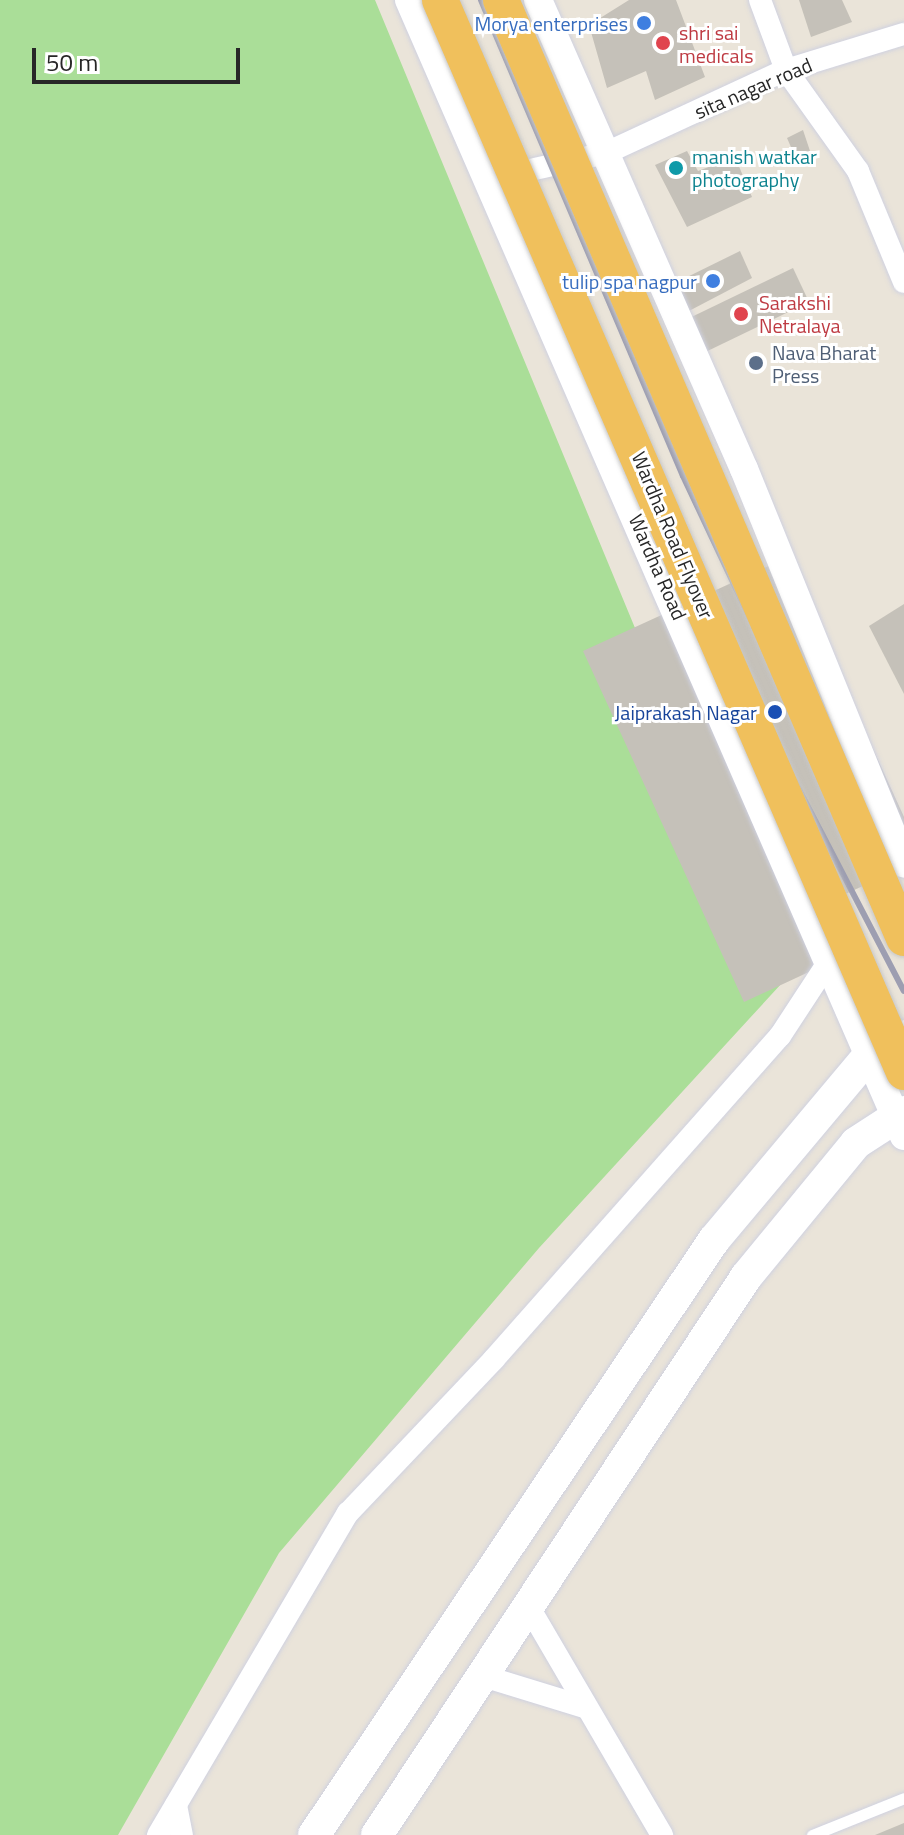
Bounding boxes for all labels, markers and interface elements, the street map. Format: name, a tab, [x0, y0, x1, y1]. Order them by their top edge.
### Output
place label: Morya enterprises	[475, 11, 628, 35]
marker: Morya enterprises	[635, 14, 653, 32]
place label: shri sai medicals	[679, 20, 753, 67]
scale bar	[36, 32, 244, 82]
marker: shri sai medicals	[654, 34, 672, 52]
text: 50 m	[46, 44, 98, 80]
street label: sita nagar road	[691, 52, 815, 124]
place label: manish watkar photography	[692, 144, 817, 191]
marker: manish watkar photography	[667, 159, 685, 177]
place label: tulip spa nagpur	[562, 269, 697, 293]
marker: tulip spa nagpur	[704, 272, 722, 290]
place label: Sarakshi Netralaya	[759, 290, 840, 337]
marker: Sarakshi Netralaya	[730, 303, 752, 325]
place label: Nava Bharat Press	[772, 340, 876, 387]
marker: Nava Bharat Press	[747, 354, 765, 372]
street label: Wardha Road Flyover	[627, 448, 719, 622]
street label: Wardha Road	[624, 510, 692, 624]
place label: Jaiprakash Nagar	[615, 700, 757, 724]
marker: Jaiprakash Nagar	[764, 701, 786, 723]

